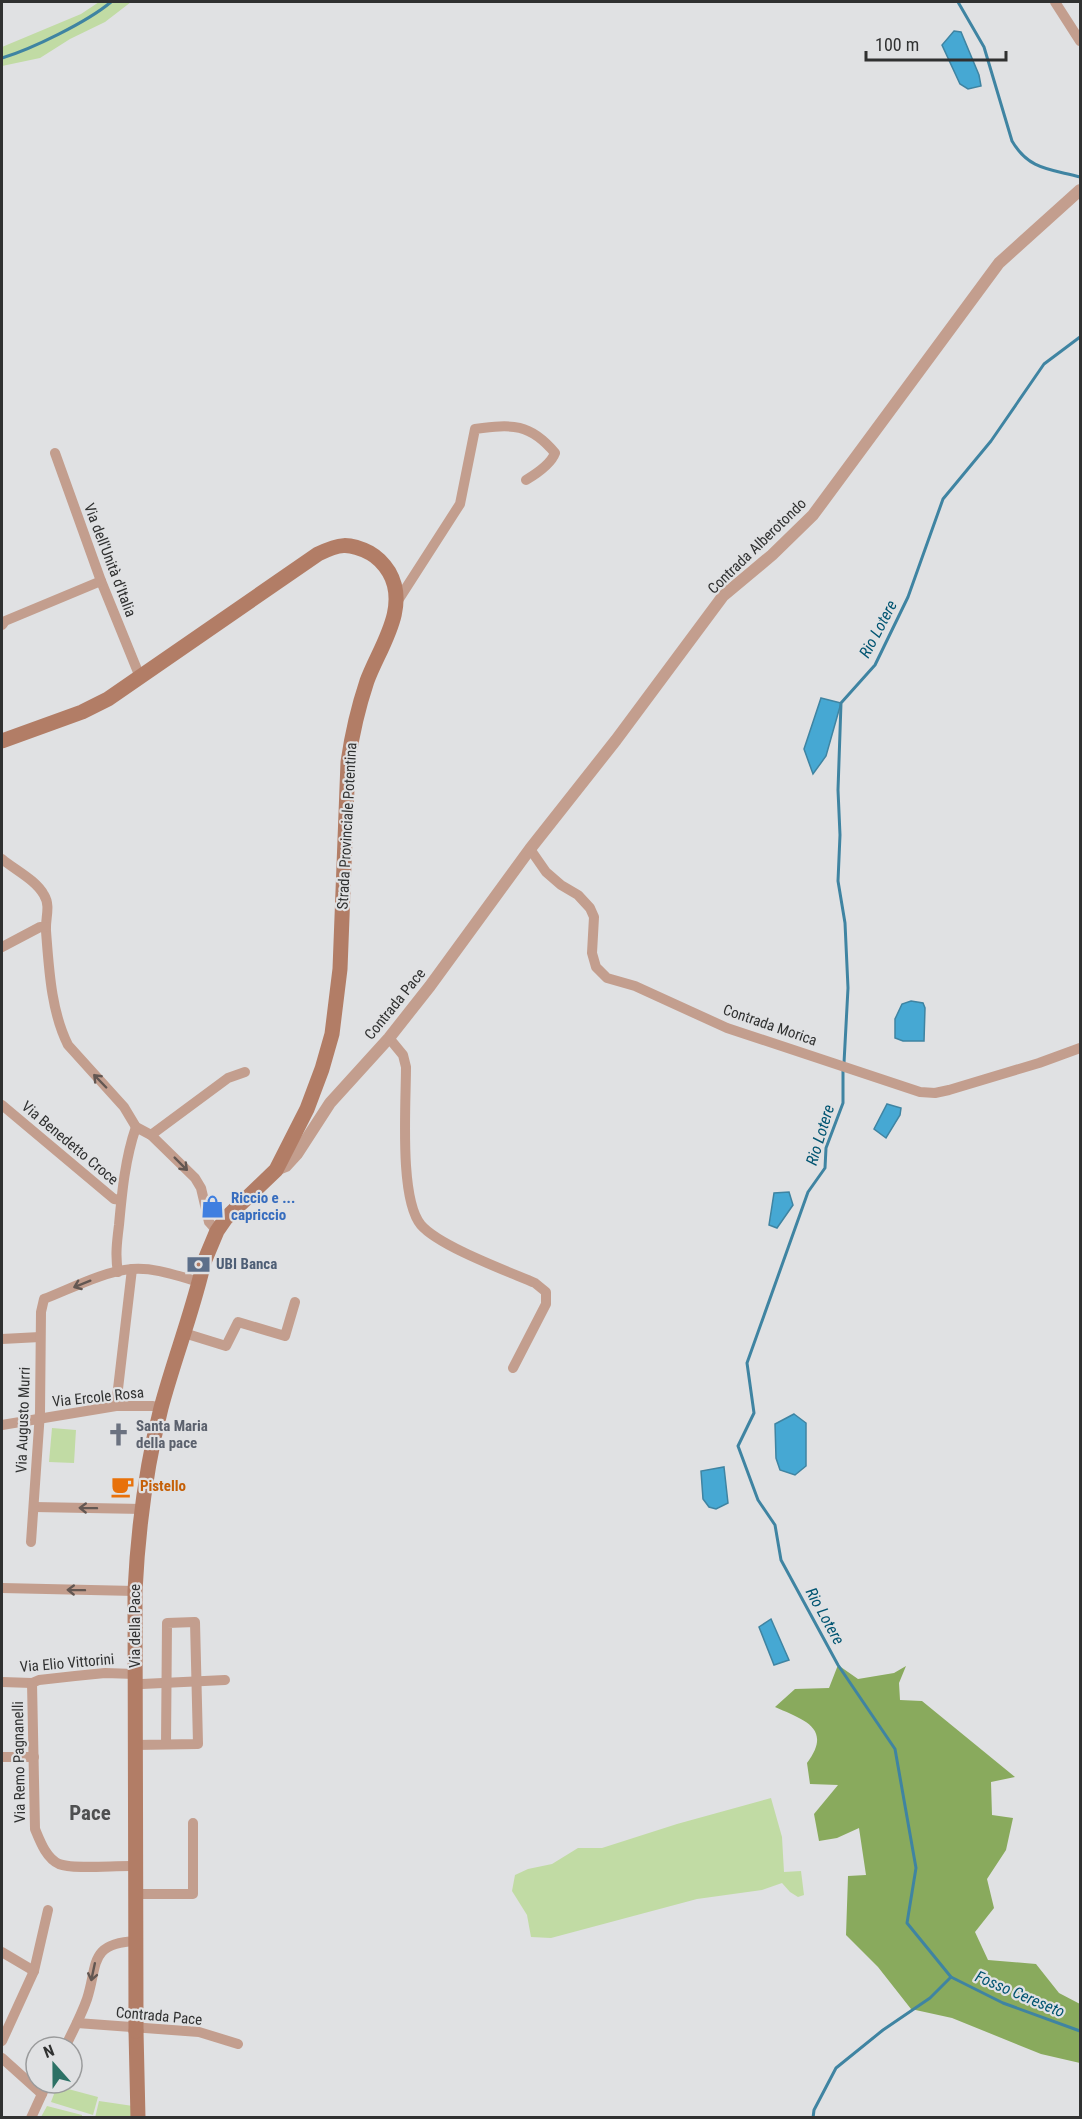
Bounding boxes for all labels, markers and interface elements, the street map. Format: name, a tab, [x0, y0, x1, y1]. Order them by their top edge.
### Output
scale bar	[866, 24, 1006, 62]
text: 100 m	[875, 34, 919, 55]
street label: Contrada Alberotondo	[704, 494, 810, 598]
street label: Via dell'Unità d'Italia	[80, 501, 140, 619]
water label: Rio Lotere	[855, 597, 901, 661]
street label: Strada Provinciale Potentina	[334, 742, 360, 910]
street label: Contrada Pace	[361, 965, 429, 1043]
street label: Contrada Morica	[721, 1000, 819, 1050]
one-way arrow	[93, 1074, 108, 1089]
street label: Via Benedetto Croce	[18, 1097, 122, 1189]
water label: Rio Lotere	[802, 1103, 838, 1167]
one-way arrow	[173, 1156, 188, 1171]
place label: Riccio e ... capriccio	[231, 1189, 295, 1224]
shop icon: Riccio e ... capriccio	[200, 1194, 226, 1220]
bank icon: UBI Banca	[185, 1251, 211, 1277]
place label: UBI Banca	[216, 1255, 277, 1273]
one-way arrow	[73, 1279, 92, 1290]
street label: Via Augusto Murri	[12, 1367, 34, 1473]
street label: Via Ercole Rosa	[51, 1383, 145, 1411]
place label: Santa Maria della pace	[136, 1417, 208, 1452]
church icon: Santa Maria della pace	[105, 1422, 131, 1448]
cafe icon: Pistello	[109, 1473, 135, 1499]
place label: Pistello	[140, 1477, 186, 1495]
one-way arrow	[79, 1502, 99, 1513]
one-way arrow	[67, 1584, 87, 1595]
street label: Via della Pace	[126, 1584, 144, 1668]
water label: Rio Lotere	[802, 1584, 848, 1648]
street label: Via Elio Vittorini	[19, 1650, 115, 1676]
street label: Via Remo Pagnanelli	[9, 1701, 29, 1823]
district label: Pace	[69, 1801, 111, 1825]
one-way arrow	[87, 1962, 98, 1981]
water label: Fosso Cereseto	[972, 1967, 1068, 2021]
street label: Contrada Pace	[115, 2003, 203, 2029]
north arrow	[24, 2035, 84, 2095]
text: N	[41, 2041, 57, 2062]

